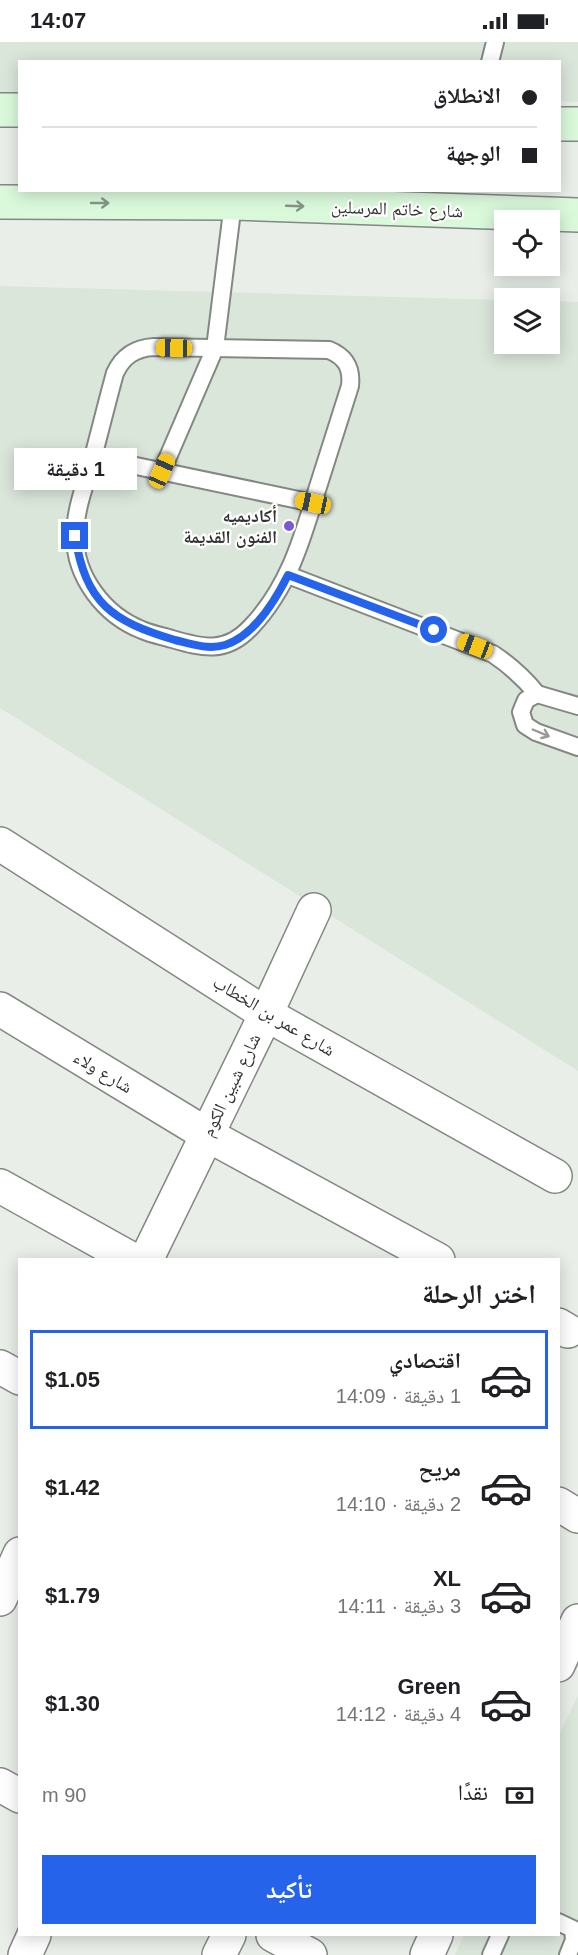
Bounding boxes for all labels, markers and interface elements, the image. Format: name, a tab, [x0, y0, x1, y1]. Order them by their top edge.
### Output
text: 14:07	[30, 8, 86, 33]
text: الانطلاق	[433, 83, 501, 108]
text: الوجهة	[446, 141, 501, 166]
one-way arrow	[90, 197, 110, 209]
street label: شارع خاتم المرسلين	[331, 197, 463, 223]
one-way arrow	[285, 200, 305, 211]
map controls	[494, 210, 560, 354]
button: locate	[494, 210, 560, 276]
button: layers	[494, 288, 560, 354]
car	[156, 339, 192, 357]
callout: 1 دقيقة	[14, 449, 136, 491]
car	[146, 451, 178, 491]
text: 1 دقيقة	[46, 458, 105, 480]
car	[294, 490, 332, 516]
place label: أكاديميه الفنون القديمة	[183, 505, 277, 548]
marker: أكاديميه الفنون القديمة	[282, 519, 296, 533]
route end	[61, 522, 88, 549]
route start	[420, 616, 447, 643]
car	[455, 631, 495, 661]
one-way arrow	[531, 728, 549, 739]
street label: شارع عمر بن الخطاب	[209, 972, 338, 1061]
street label: شارع شبين الكوم	[197, 1030, 266, 1141]
street label: شارع ولاء	[70, 1047, 136, 1098]
text: اختر الرحلة	[422, 1279, 536, 1309]
text: اقتصادي	[389, 1348, 461, 1373]
icon: car	[479, 1353, 533, 1407]
text: $1.05	[45, 1367, 100, 1392]
text: 1 دقيقة · 14:09	[336, 1385, 461, 1407]
text: مريح	[418, 1456, 461, 1481]
icon: car	[479, 1461, 533, 1515]
text: $1.42	[45, 1475, 100, 1500]
text: 2 دقيقة · 14:10	[336, 1493, 461, 1515]
text: XL	[433, 1566, 461, 1591]
icon: car	[479, 1569, 533, 1623]
text: $1.79	[45, 1583, 100, 1608]
text: 3 دقيقة · 14:11	[337, 1595, 461, 1617]
text: Green	[397, 1674, 461, 1699]
icon: car	[479, 1677, 533, 1731]
text: $1.30	[45, 1691, 100, 1716]
text: 4 دقيقة · 14:12	[336, 1703, 461, 1725]
icon: cash	[503, 1779, 536, 1812]
text: نقدًا	[458, 1780, 488, 1805]
text: 90 m	[42, 1784, 86, 1806]
button: تأكيد	[42, 1855, 536, 1924]

